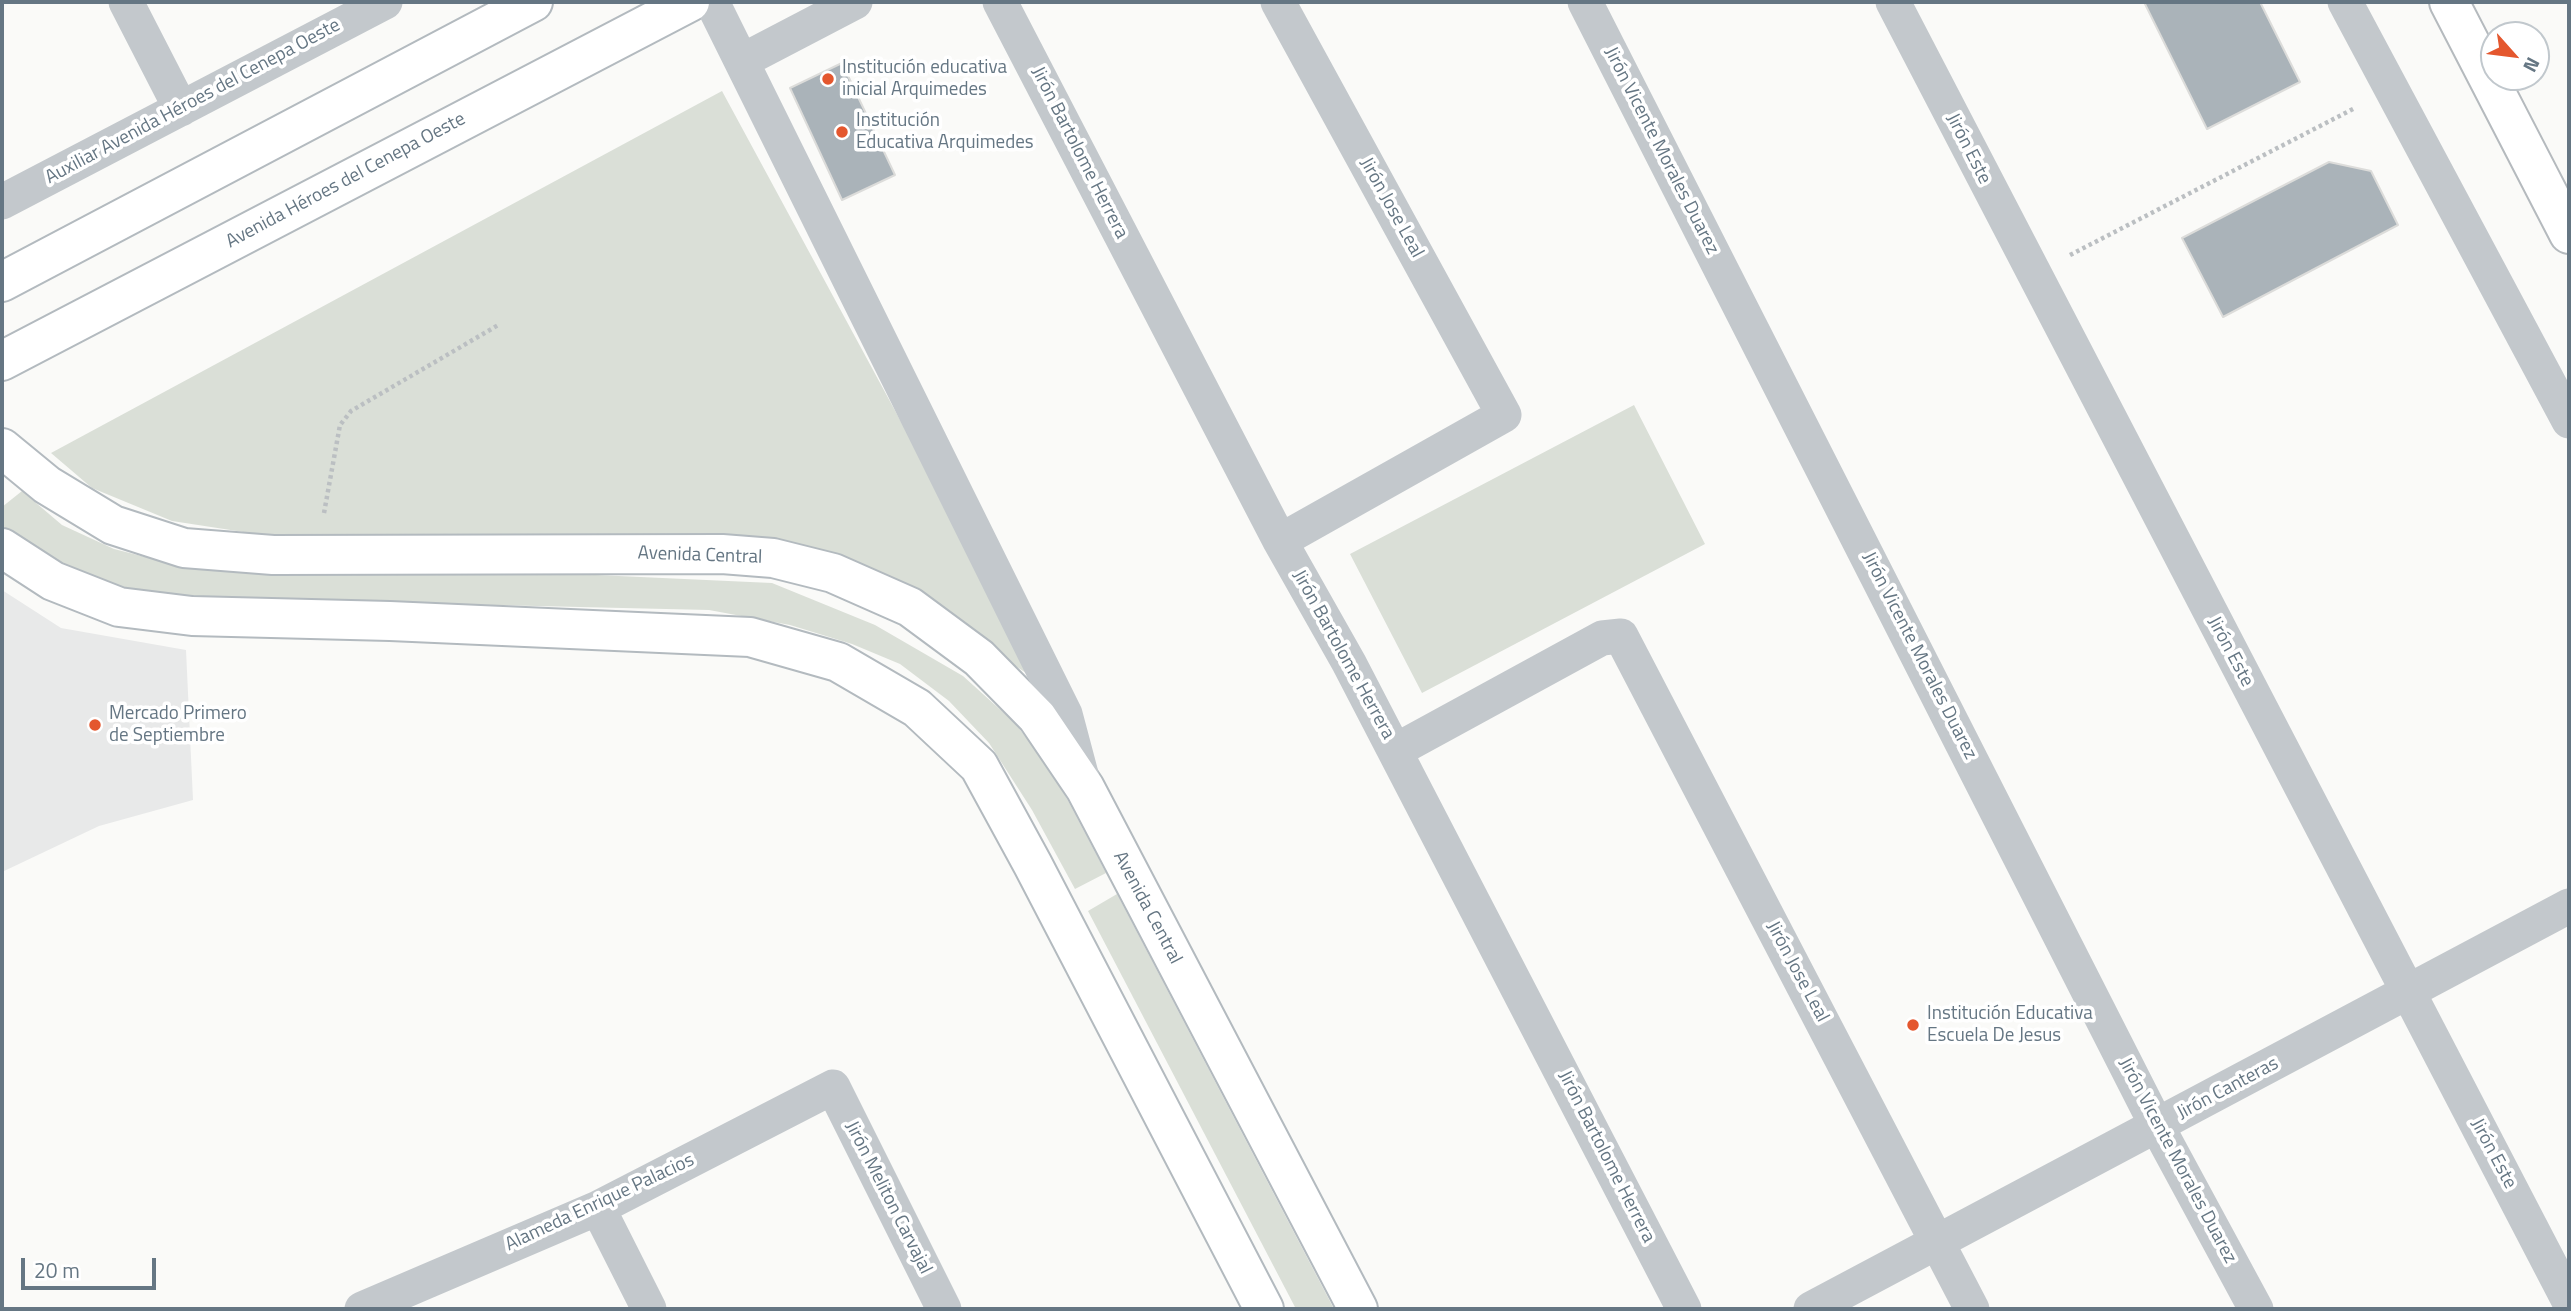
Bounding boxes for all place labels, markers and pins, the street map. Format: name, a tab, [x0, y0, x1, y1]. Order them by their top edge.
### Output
place label: Institución educativa inicial Arquimedes	[842, 57, 1007, 101]
marker: Institución educativa inicial Arquimedes	[820, 71, 836, 87]
place label: Institución Educativa Arquimedes	[856, 110, 1034, 154]
marker: Institución Educativa Arquimedes	[834, 124, 850, 140]
place label: Mercado Primero de Septiembre	[109, 703, 247, 747]
marker: Mercado Primero de Septiembre	[87, 717, 103, 733]
place label: Institución Educativa Escuela De Jesus	[1927, 1003, 2093, 1047]
marker: Institución Educativa Escuela De Jesus	[1905, 1017, 1921, 1033]

